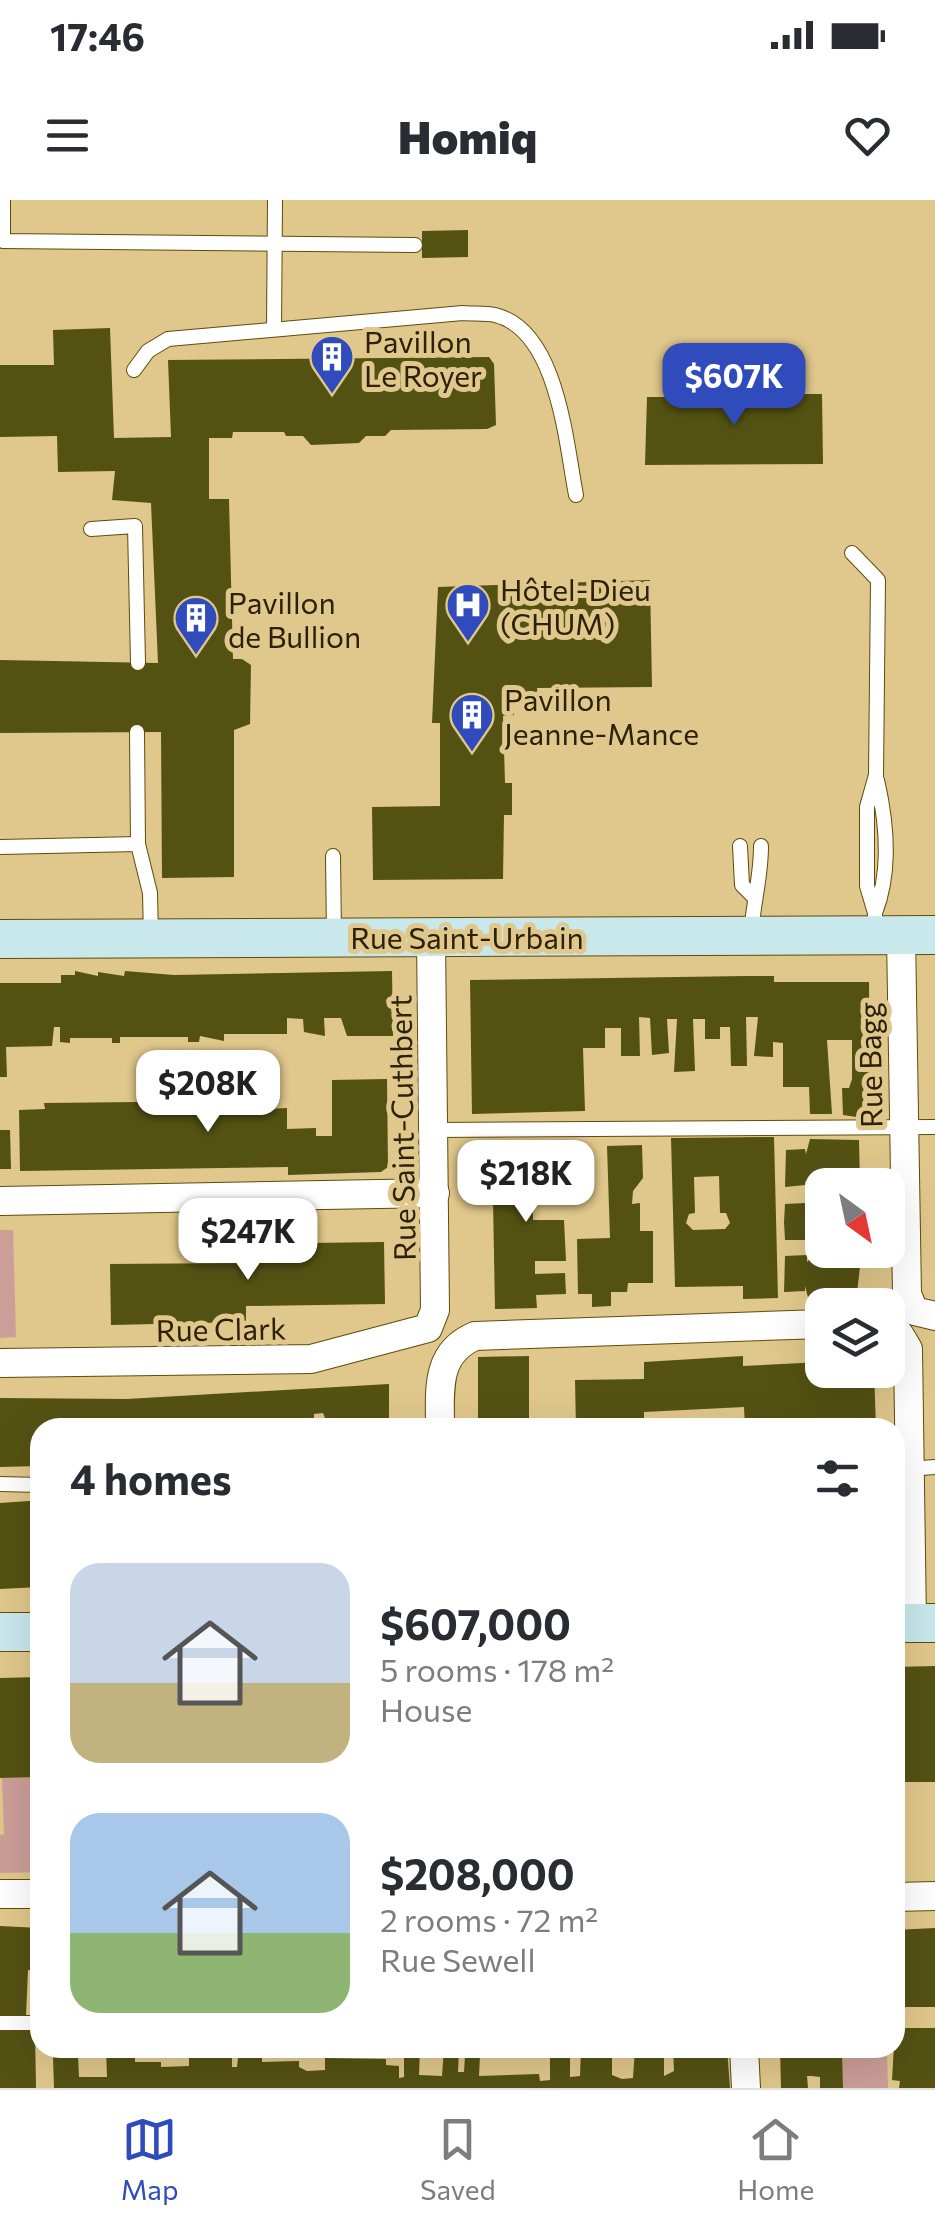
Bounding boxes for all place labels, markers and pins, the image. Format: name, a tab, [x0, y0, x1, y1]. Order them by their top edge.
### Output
place label: Pavillon Le Royer	[364, 322, 482, 393]
building icon: Pavillon Le Royer	[309, 334, 355, 395]
pin: $607K	[664, 343, 804, 428]
place label: Hôtel-Dieu (CHUM)	[500, 570, 651, 641]
hospital icon: Hôtel-Dieu (CHUM)	[445, 582, 491, 643]
place label: Pavillon de Bullion	[228, 583, 361, 654]
building icon: Pavillon de Bullion	[173, 595, 219, 656]
place label: Pavillon Jeanne-Mance	[504, 680, 699, 751]
building icon: Pavillon Jeanne-Mance	[449, 692, 495, 753]
pin: $208K	[138, 1050, 278, 1135]
pin: $218K	[456, 1140, 596, 1225]
pin: $247K	[178, 1198, 318, 1283]

